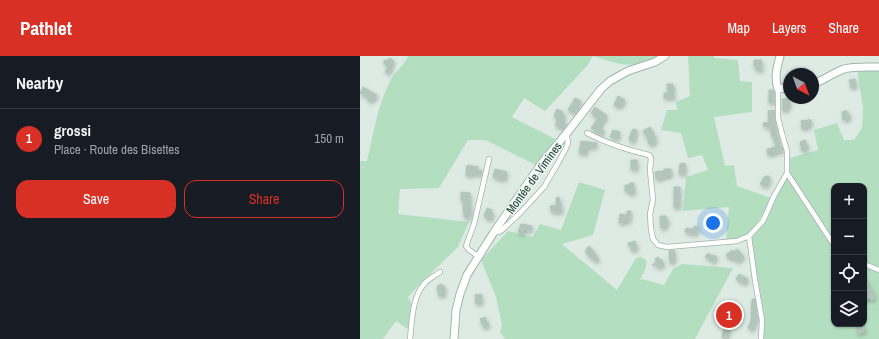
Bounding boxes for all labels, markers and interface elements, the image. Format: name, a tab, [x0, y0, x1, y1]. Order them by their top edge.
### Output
text: Pathlet	[20, 15, 72, 41]
text: Map	[728, 19, 750, 37]
text: Layers	[772, 19, 806, 37]
text: Share	[828, 19, 859, 37]
north arrow	[783, 68, 819, 104]
text: Nearby	[16, 71, 63, 94]
text: grossi	[54, 120, 91, 141]
text: 1	[26, 130, 32, 147]
text: 150 m	[314, 130, 344, 147]
street label: Montée de Vimines	[502, 139, 566, 217]
text: Place · Route des Bisettes	[54, 141, 180, 158]
button: Save	[16, 180, 176, 218]
button: Share	[184, 180, 344, 218]
map controls	[831, 183, 867, 327]
button: +	[831, 183, 867, 219]
your location	[703, 213, 723, 233]
button: −	[831, 219, 867, 255]
button: locate	[831, 255, 867, 291]
button: layers	[831, 291, 867, 327]
pin: 1	[716, 300, 742, 330]

